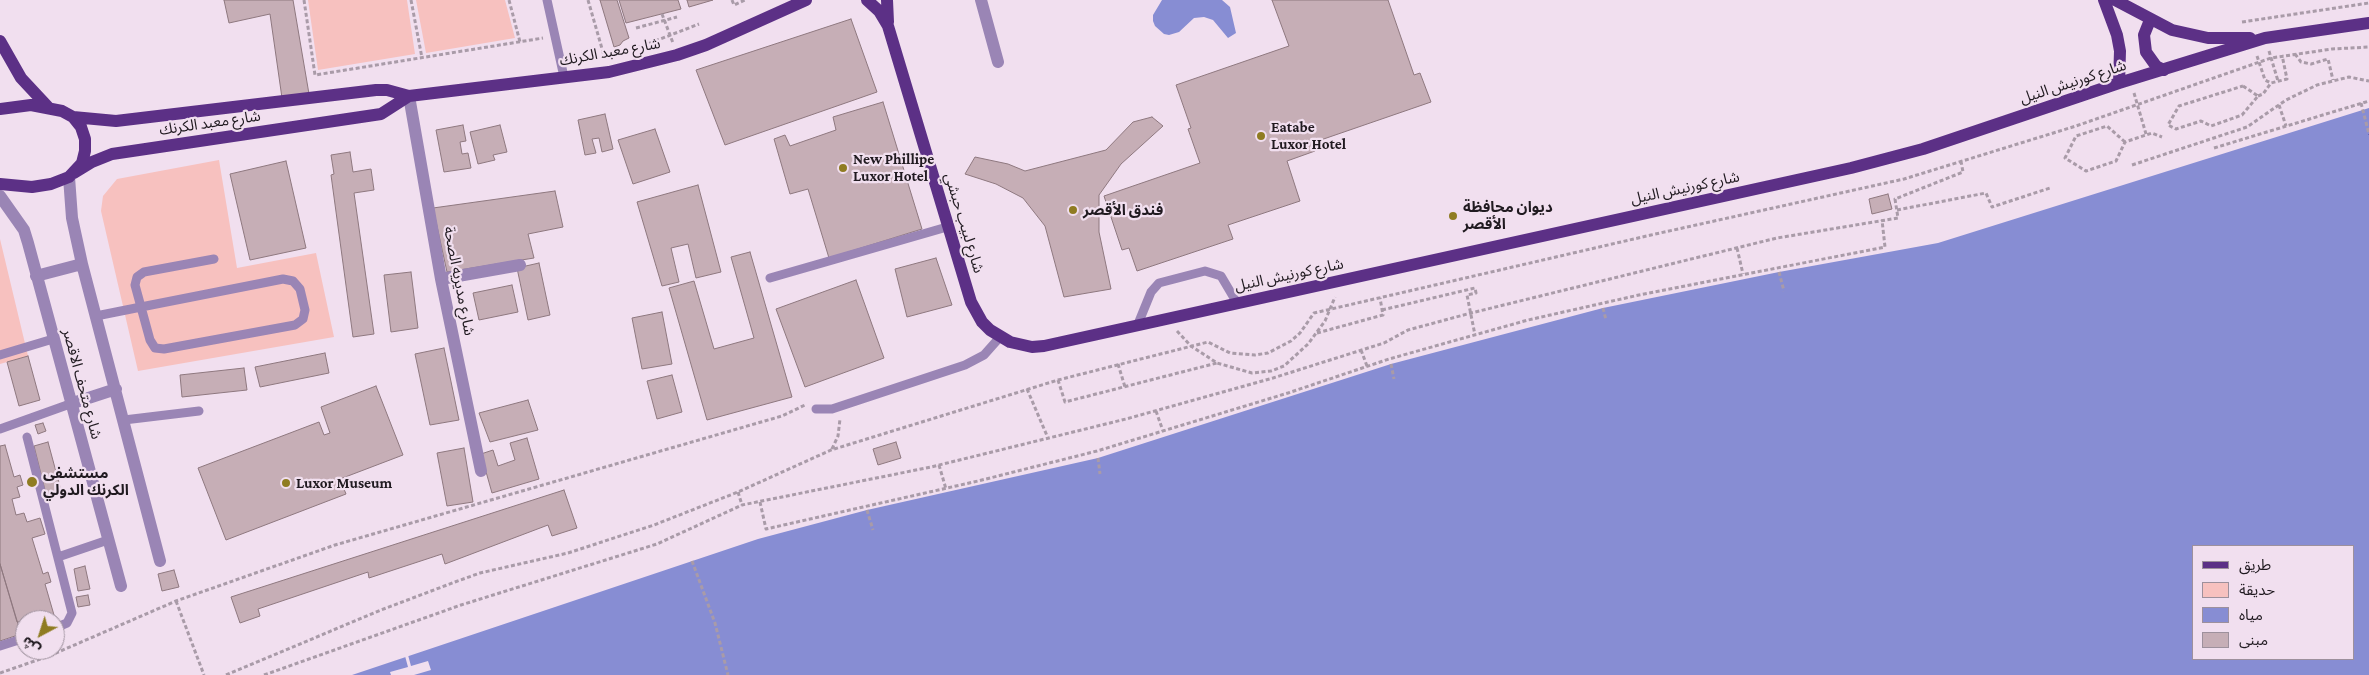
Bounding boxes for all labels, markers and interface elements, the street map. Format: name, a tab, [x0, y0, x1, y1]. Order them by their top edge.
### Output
street label: شارع معبد الكرنك	[558, 34, 662, 70]
street label: شارع كورنيش النيل	[2017, 56, 2129, 108]
street label: شارع معبد الكرنك	[158, 107, 262, 139]
place label: Eatabe Luxor Hotel	[1271, 118, 1346, 153]
marker: Eatabe Luxor Hotel	[1255, 130, 1267, 142]
place label: New Phillipe Luxor Hotel	[853, 150, 934, 185]
marker: New Phillipe Luxor Hotel	[837, 162, 849, 174]
street label: شارع كورنيش النيل	[1629, 168, 1741, 208]
street label: شارع لبيب حبشي	[940, 171, 988, 275]
place label: ديوان محافظة الأقصر	[1463, 198, 1553, 233]
place label: فندق الأقصر	[1083, 201, 1163, 219]
marker: فندق الأقصر	[1067, 204, 1079, 216]
marker: ديوان محافظة الأقصر	[1447, 210, 1459, 222]
street label: شارع مديريه الصحة	[440, 225, 478, 337]
street label: شارع كورنيش النيل	[1233, 255, 1345, 295]
street label: شارع متحف الاقصر	[59, 327, 105, 441]
place label: مستشفى الكرنك الدولي	[43, 464, 129, 499]
place label: Luxor Museum	[296, 474, 392, 492]
marker: مستشفى الكرنك الدولي	[25, 475, 39, 489]
marker: Luxor Museum	[280, 477, 292, 489]
legend	[2192, 545, 2354, 660]
text: طريق	[2239, 557, 2271, 573]
text: حديقة	[2239, 582, 2275, 598]
text: مياه	[2239, 607, 2263, 623]
north arrow	[15, 610, 65, 660]
text: مبنى	[2239, 632, 2268, 648]
text: ش	[19, 633, 43, 658]

